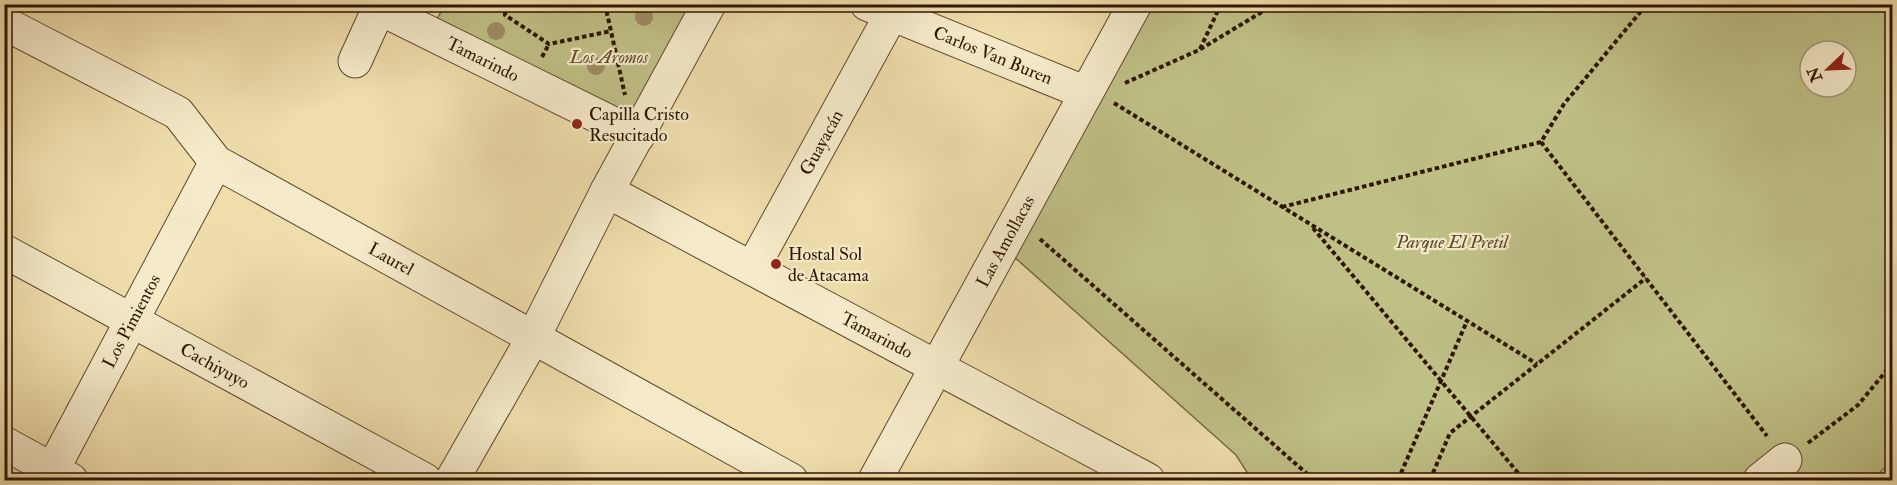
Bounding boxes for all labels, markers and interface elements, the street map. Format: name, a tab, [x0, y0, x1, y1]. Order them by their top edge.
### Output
street label: Carlos Van Buren	[930, 21, 1056, 90]
street label: Tamarindo	[442, 32, 523, 88]
north arrow	[1798, 39, 1858, 99]
park label: Los Aromos	[569, 46, 649, 69]
text: N	[1803, 63, 1828, 86]
place label: Capilla Cristo Resucitado	[589, 103, 689, 147]
street label: Guayacán	[795, 106, 849, 179]
marker: Capilla Cristo Resucitado	[570, 117, 584, 131]
street label: Las Amollacas	[971, 191, 1040, 292]
park label: Parque El Pretil	[1395, 231, 1510, 254]
street label: Laurel	[364, 237, 418, 281]
place label: Hostal Sol de Atacama	[788, 243, 869, 287]
marker: Hostal Sol de Atacama	[769, 257, 783, 271]
street label: Los Pimientos	[98, 270, 166, 372]
street label: Tamarindo	[837, 307, 917, 364]
street label: Cachiyuyo	[176, 338, 254, 394]

